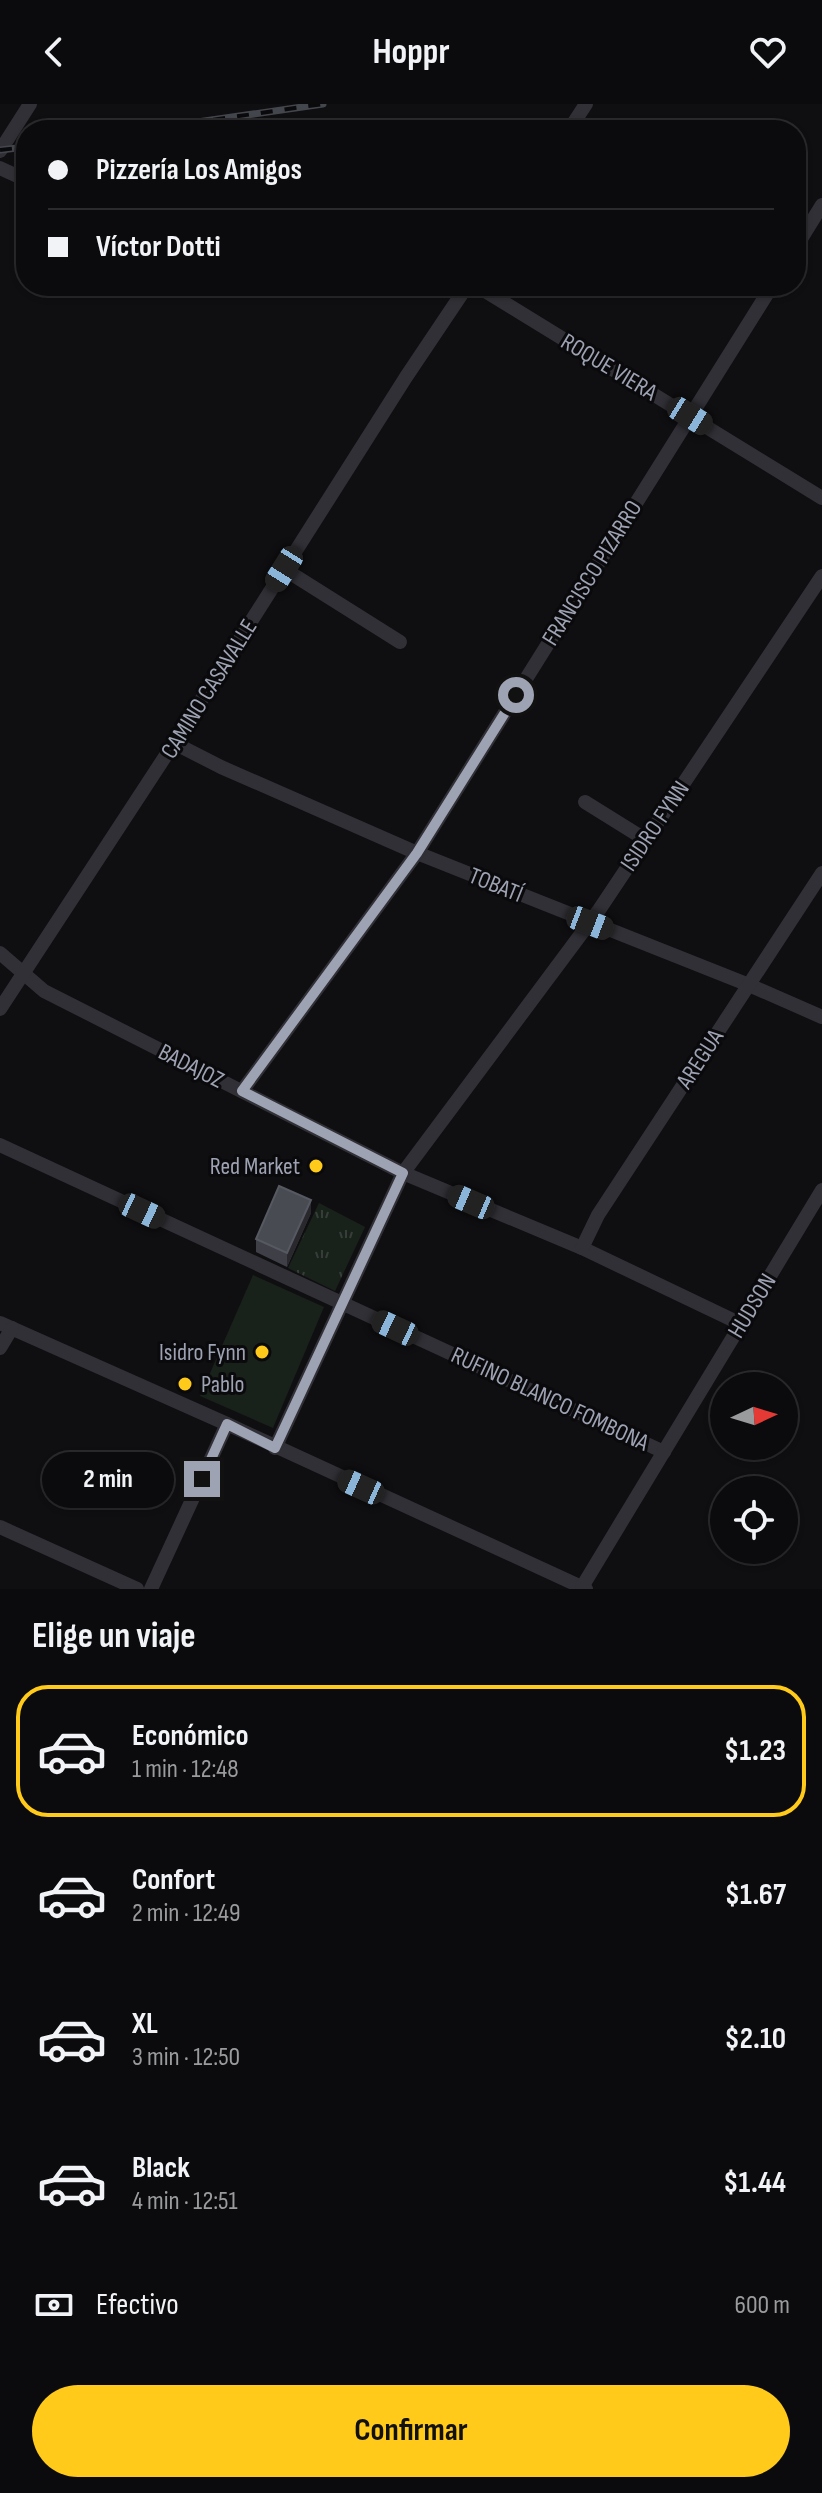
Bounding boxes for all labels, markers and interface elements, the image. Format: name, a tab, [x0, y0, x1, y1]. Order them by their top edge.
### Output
icon: back	[32, 30, 76, 74]
icon: heart	[746, 30, 790, 74]
text: Hoppr	[372, 31, 450, 74]
text: Pizzería Los Amigos	[96, 152, 302, 188]
text: Víctor Dotti	[96, 229, 221, 265]
street label: ROQUE VIERA	[556, 327, 663, 407]
car	[663, 393, 717, 439]
street label: FRANCISCO PIZARRO	[536, 495, 648, 651]
car	[261, 542, 307, 596]
street label: CAMINO CASAVALLE	[155, 614, 263, 764]
route start	[498, 677, 534, 713]
street label: ISIDRO FYNN	[614, 775, 696, 877]
street label: TOBATÍ	[465, 861, 527, 909]
car	[563, 903, 617, 943]
street label: AREGUA	[670, 1023, 730, 1095]
street label: BADAJOZ	[153, 1037, 229, 1095]
place label: Red Market	[210, 1152, 300, 1181]
marker: Red Market	[307, 1157, 325, 1175]
car	[444, 1182, 498, 1222]
car	[115, 1190, 169, 1232]
street label: HUDSON	[722, 1269, 782, 1343]
car	[368, 1307, 422, 1349]
place label: Isidro Fynn	[159, 1338, 246, 1367]
street label: RUFINO BLANCO FOMBONA	[447, 1340, 654, 1458]
marker: Isidro Fynn	[253, 1343, 271, 1361]
place label: Pablo	[201, 1370, 244, 1399]
north arrow	[710, 1372, 798, 1460]
map controls	[710, 1372, 798, 1564]
marker: Pablo	[176, 1375, 194, 1393]
callout: 2 min	[42, 1451, 174, 1507]
route end	[184, 1461, 220, 1497]
text: 2 min	[83, 1464, 133, 1495]
car	[334, 1466, 388, 1508]
button: locate	[710, 1476, 798, 1564]
text: Elige un viaje	[32, 1615, 196, 1658]
icon: car	[36, 1715, 108, 1787]
text: Económico	[132, 1718, 249, 1754]
text: $1.23	[724, 1733, 786, 1769]
text: 1 min · 12:48	[132, 1754, 239, 1785]
icon: car	[36, 1859, 108, 1931]
text: Confort	[132, 1862, 215, 1898]
text: $1.67	[725, 1877, 786, 1913]
text: 2 min · 12:49	[132, 1898, 240, 1929]
icon: car	[36, 2003, 108, 2075]
text: XL	[132, 2006, 158, 2042]
text: $2.10	[724, 2021, 786, 2057]
text: 3 min · 12:50	[132, 2042, 240, 2073]
icon: car	[36, 2147, 108, 2219]
text: Black	[132, 2150, 190, 2186]
text: $1.44	[723, 2165, 786, 2201]
text: 4 min · 12:51	[132, 2186, 238, 2217]
icon: cash	[32, 2283, 76, 2327]
text: Efectivo	[96, 2287, 179, 2323]
text: 600 m	[735, 2290, 790, 2321]
button: Confirmar	[32, 2385, 790, 2477]

